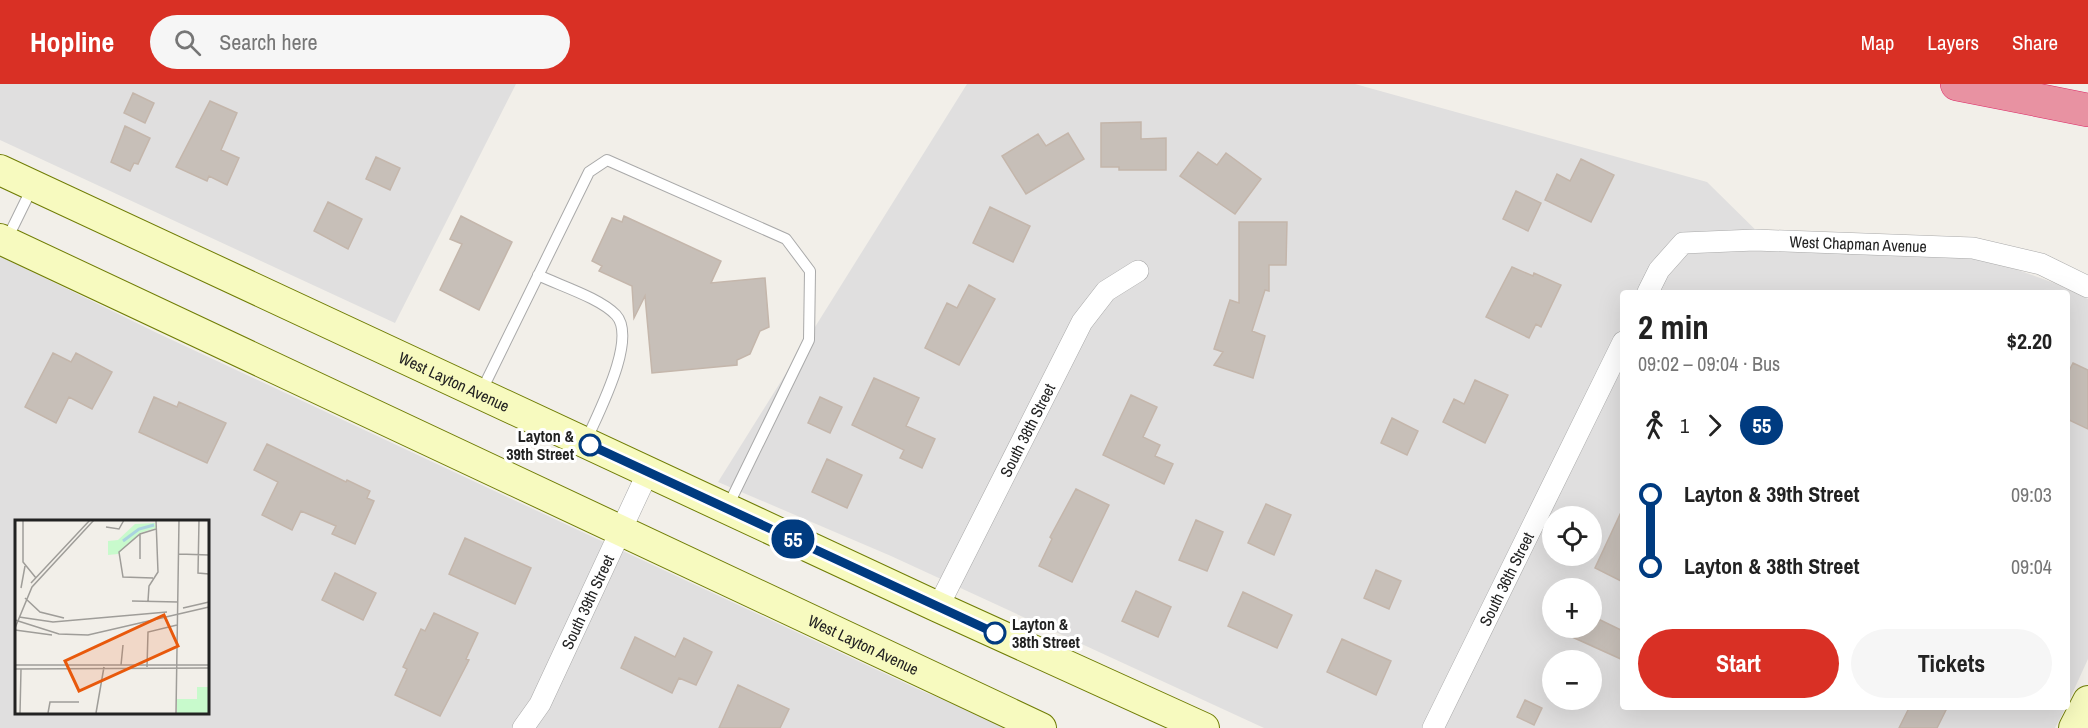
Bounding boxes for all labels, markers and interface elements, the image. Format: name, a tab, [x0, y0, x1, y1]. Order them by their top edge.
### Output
search box	[150, 15, 570, 69]
text: Hopline	[30, 23, 114, 61]
icon: search	[171, 26, 204, 59]
text: Search here	[219, 27, 317, 57]
text: Map	[1861, 28, 1894, 57]
text: Layers	[1927, 28, 1979, 57]
text: Share	[2012, 28, 2058, 57]
street label: West Chapman Avenue	[1789, 230, 1927, 257]
text: 2 min	[1638, 305, 1709, 349]
text: $2.20	[2007, 326, 2052, 356]
street label: West Layton Avenue	[395, 346, 513, 417]
text: 09:02 – 09:04 · Bus	[1638, 350, 1780, 377]
street label: South 38th Street	[994, 379, 1060, 481]
icon: walk	[1638, 409, 1671, 442]
icon: forward	[1698, 409, 1731, 442]
text: 55	[1752, 411, 1771, 440]
text: 1	[1680, 412, 1689, 439]
place label: Layton & 39th Street	[506, 425, 575, 465]
marker: Layton & 39th Street	[579, 434, 601, 456]
text: Layton & 39th Street	[1684, 479, 1859, 509]
text: 09:03	[2011, 481, 2052, 508]
map controls	[1542, 506, 1602, 710]
button: locate	[1542, 506, 1602, 566]
inset map	[15, 520, 208, 713]
line badge: 55	[766, 520, 820, 558]
text: 55	[783, 525, 803, 554]
street label: South 36th Street	[1474, 528, 1539, 630]
street label: South 39th Street	[556, 551, 619, 653]
text: Layton & 38th Street	[1684, 551, 1859, 581]
text: 09:04	[2011, 553, 2052, 580]
button: +	[1542, 578, 1602, 638]
street label: West Layton Avenue	[805, 609, 922, 680]
place label: Layton & 38th Street	[1012, 613, 1080, 653]
marker: Layton & 38th Street	[984, 622, 1006, 644]
button: Start	[1638, 629, 1839, 698]
button: Tickets	[1851, 629, 2052, 698]
button: −	[1542, 650, 1602, 710]

